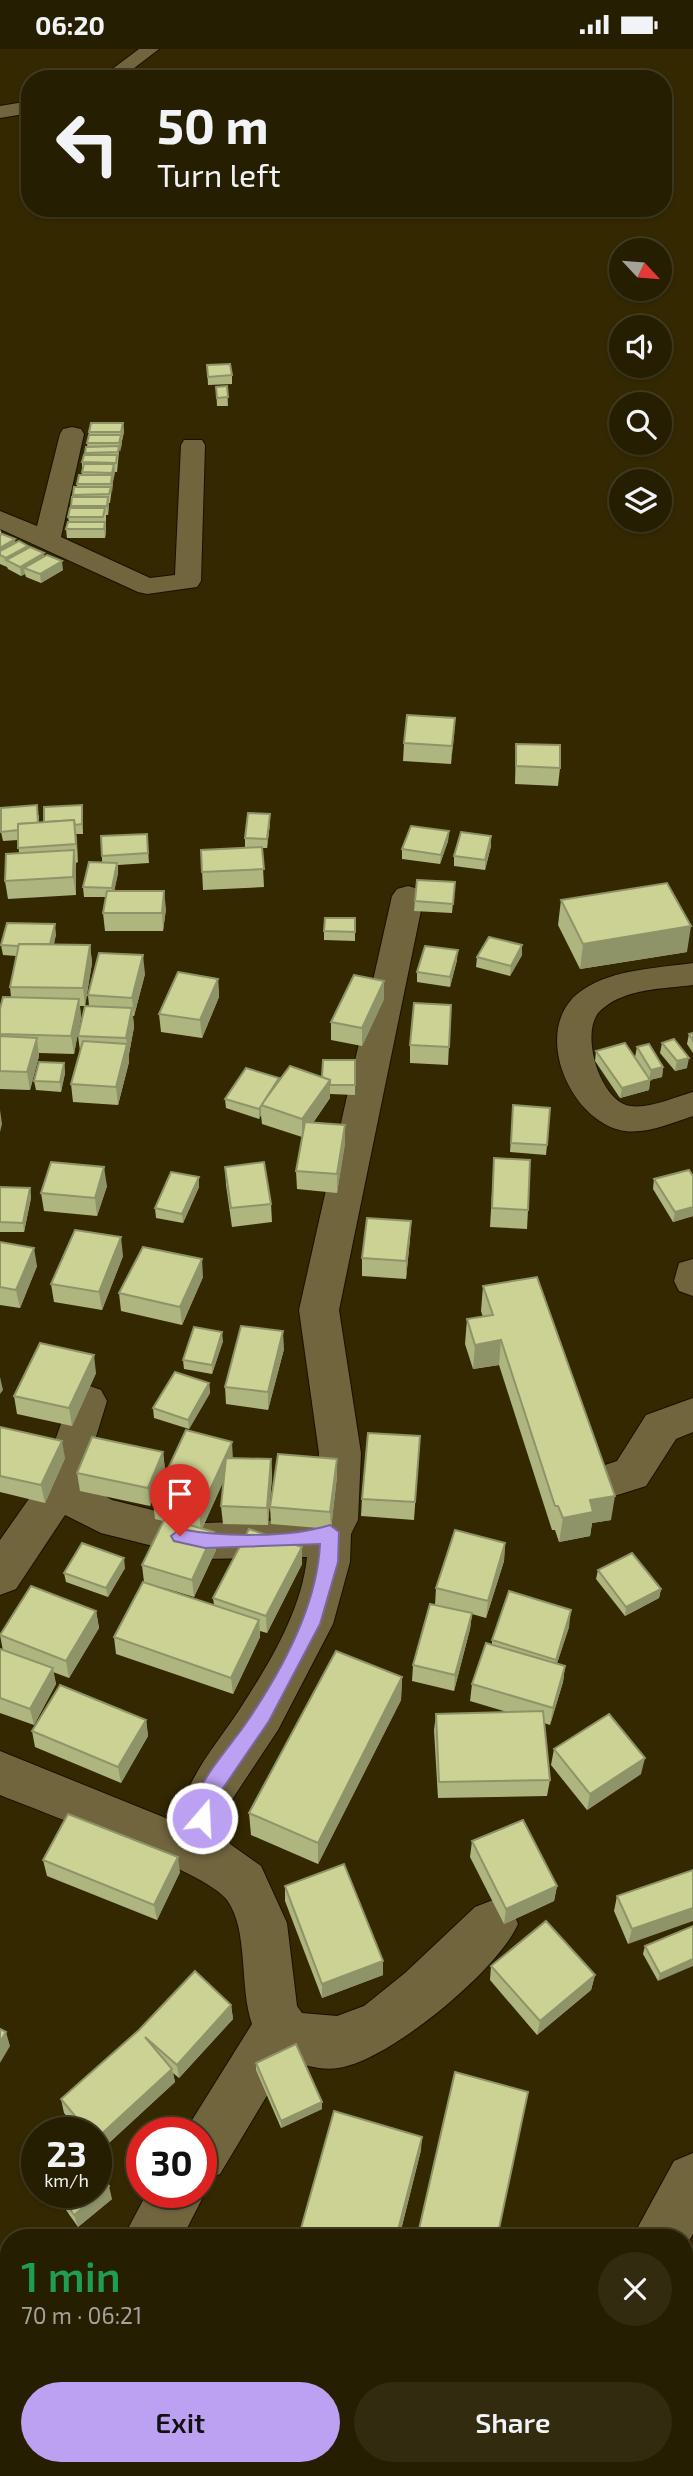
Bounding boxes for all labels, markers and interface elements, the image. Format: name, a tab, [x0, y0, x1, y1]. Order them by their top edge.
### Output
text: 06:20	[35, 9, 105, 40]
text: 50 m	[157, 95, 269, 154]
icon: left	[42, 98, 133, 189]
text: Turn left	[157, 155, 281, 193]
north arrow	[609, 238, 672, 301]
map controls	[609, 238, 672, 532]
button: sound	[609, 315, 672, 378]
button: search	[609, 392, 672, 455]
button: layers	[609, 469, 672, 532]
pin	[150, 1464, 210, 1536]
icon: arrive	[161, 1475, 199, 1513]
position arrow	[165, 1781, 239, 1855]
speed limit sign: 30	[126, 2117, 217, 2208]
text: 23	[46, 2132, 87, 2174]
text: km/h	[44, 2169, 89, 2191]
text: 1 min	[21, 2250, 121, 2300]
button: close	[598, 2252, 672, 2326]
text: 70 m · 06:21	[21, 2301, 142, 2329]
button: Exit	[21, 2382, 340, 2462]
button: Share	[354, 2382, 672, 2462]

